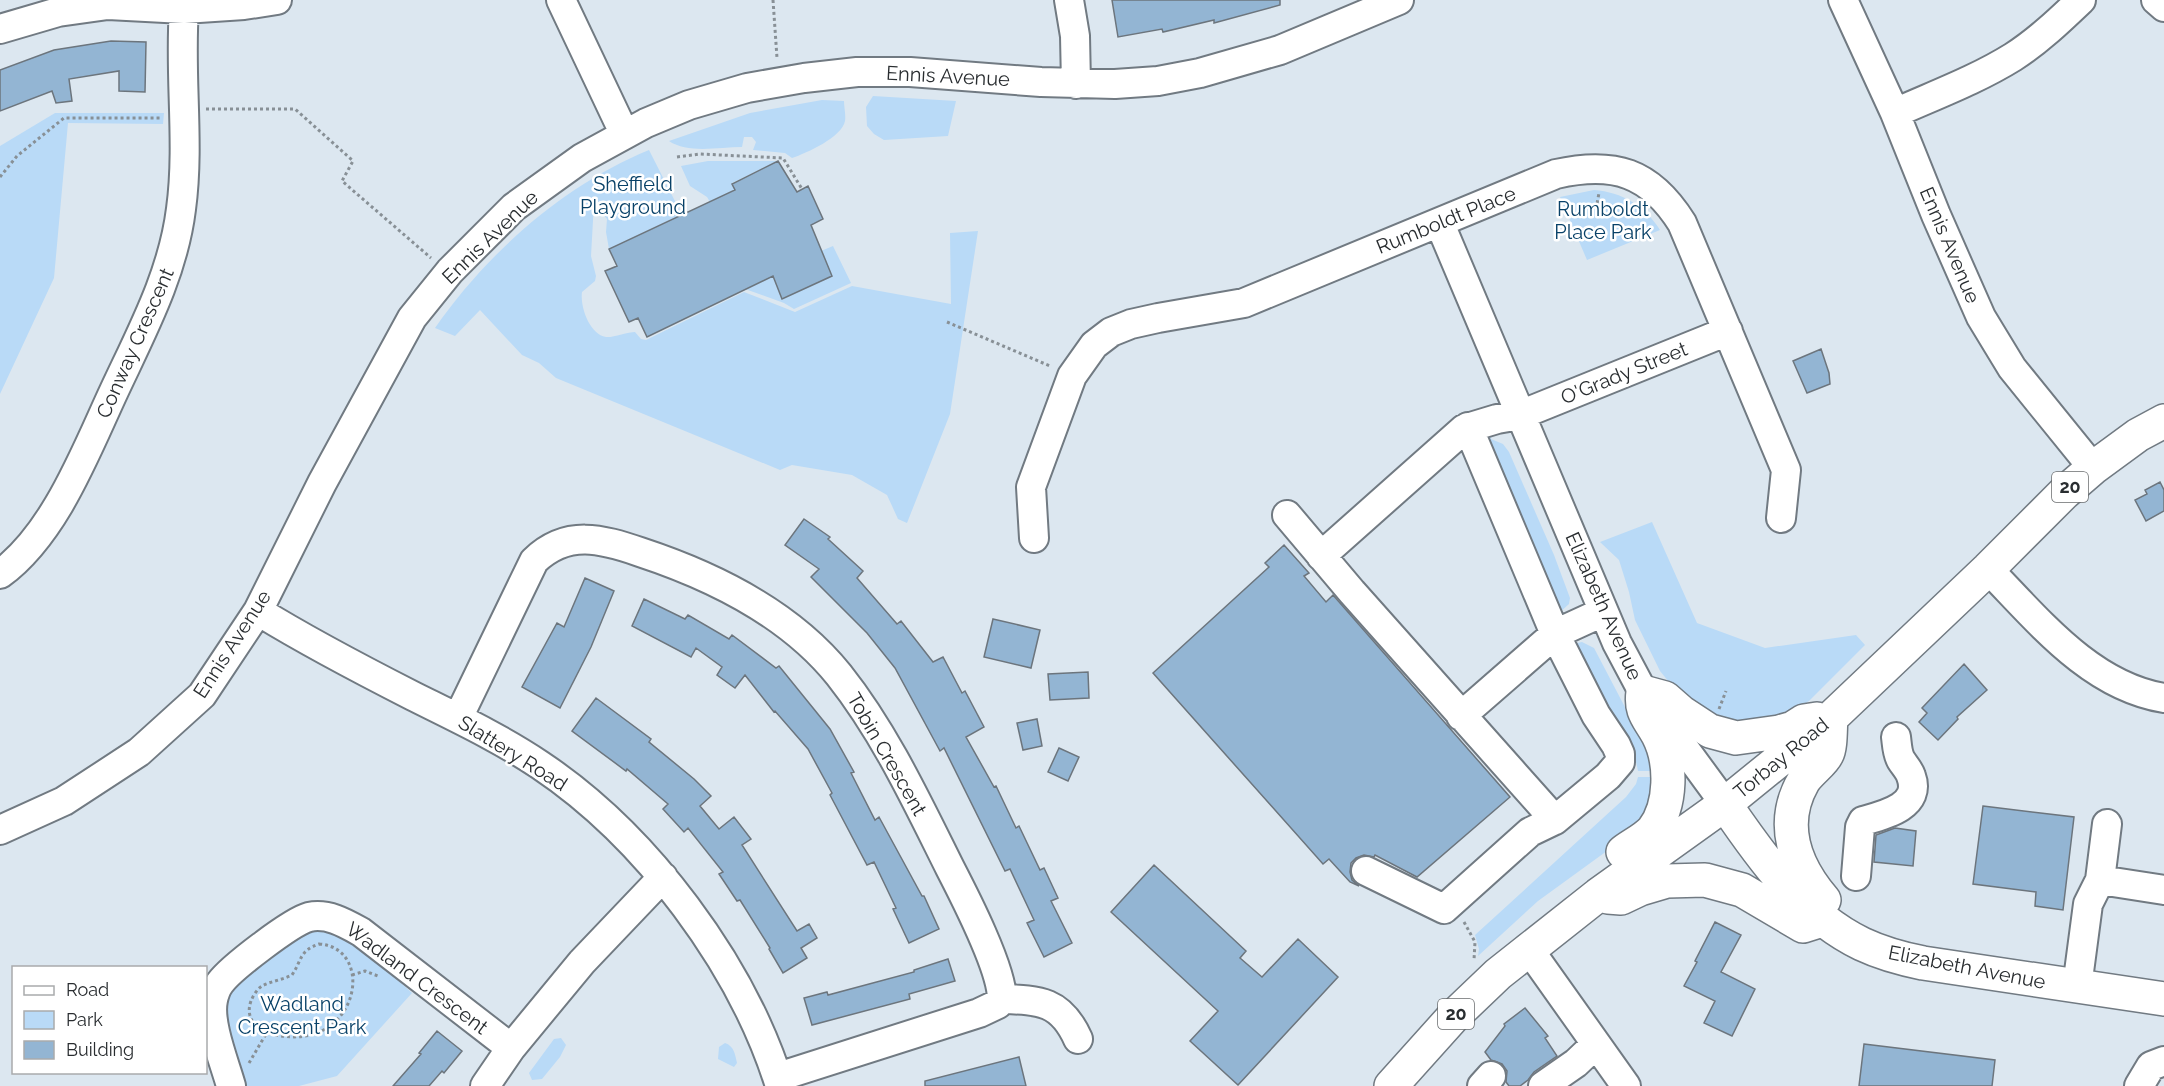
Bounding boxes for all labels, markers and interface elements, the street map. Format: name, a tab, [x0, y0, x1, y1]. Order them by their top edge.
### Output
street label: Ennis Avenue	[885, 61, 1011, 91]
park label: Sheffield Playground	[580, 172, 686, 219]
street label: Rumboldt Place	[1373, 181, 1520, 259]
street label: Ennis Avenue	[1915, 183, 1985, 307]
street label: Ennis Avenue	[437, 185, 543, 289]
park label: Rumboldt Place Park	[1554, 197, 1652, 244]
street label: Conway Crescent	[91, 264, 179, 422]
street label: O'Grady Street	[1557, 337, 1691, 409]
road number: 20	[2052, 472, 2088, 502]
street label: Elizabeth Avenue	[1561, 528, 1648, 684]
street label: Ennis Avenue	[188, 585, 276, 703]
street label: Tobin Crescent	[842, 688, 932, 820]
street label: Slattery Road	[454, 710, 572, 796]
street label: Torbay Road	[1729, 712, 1833, 804]
street label: Wadland Crescent	[341, 917, 493, 1039]
street label: Elizabeth Avenue	[1886, 940, 2048, 994]
legend	[12, 966, 207, 1074]
text: Road	[66, 979, 109, 1000]
park label: Wadland Crescent Park	[238, 992, 367, 1039]
road number: 20	[1438, 999, 1474, 1029]
text: Park	[66, 1009, 103, 1030]
text: Building	[66, 1039, 134, 1060]

